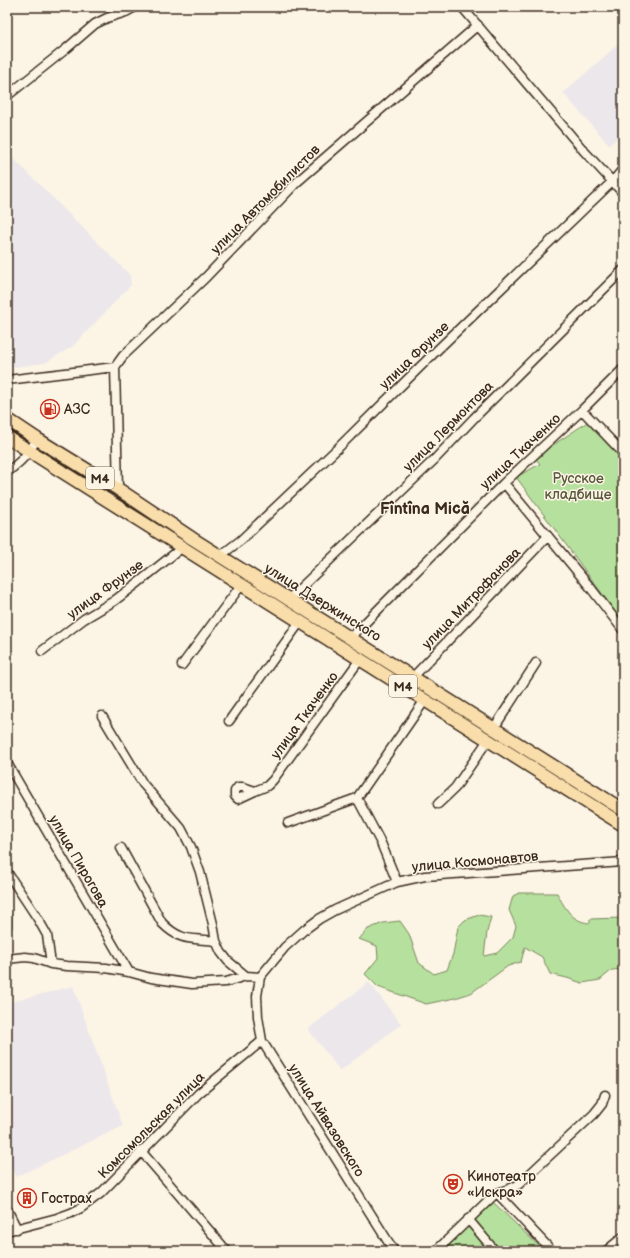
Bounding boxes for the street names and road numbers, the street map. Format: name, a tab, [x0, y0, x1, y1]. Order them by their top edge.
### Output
street label: улица Автомобилистов	[207, 141, 324, 257]
street label: улица Фрунзе	[376, 318, 453, 393]
street label: улица Лермонтова	[400, 377, 498, 475]
street label: улица Ткаченко	[477, 410, 564, 493]
road number: M4	[86, 467, 114, 489]
street label: улица Митрофанова	[419, 544, 525, 653]
street label: улица Фрунзе	[64, 556, 147, 623]
street label: улица Дзержинского	[261, 560, 384, 645]
street label: улица Ткаченко	[267, 668, 342, 762]
road number: M4	[389, 675, 417, 697]
street label: улица Пирогова	[45, 812, 112, 911]
street label: улица Космонавтов	[411, 847, 540, 875]
street label: улица Айвазовского	[285, 1061, 368, 1180]
street label: Комсомольская улица	[95, 1068, 209, 1182]

